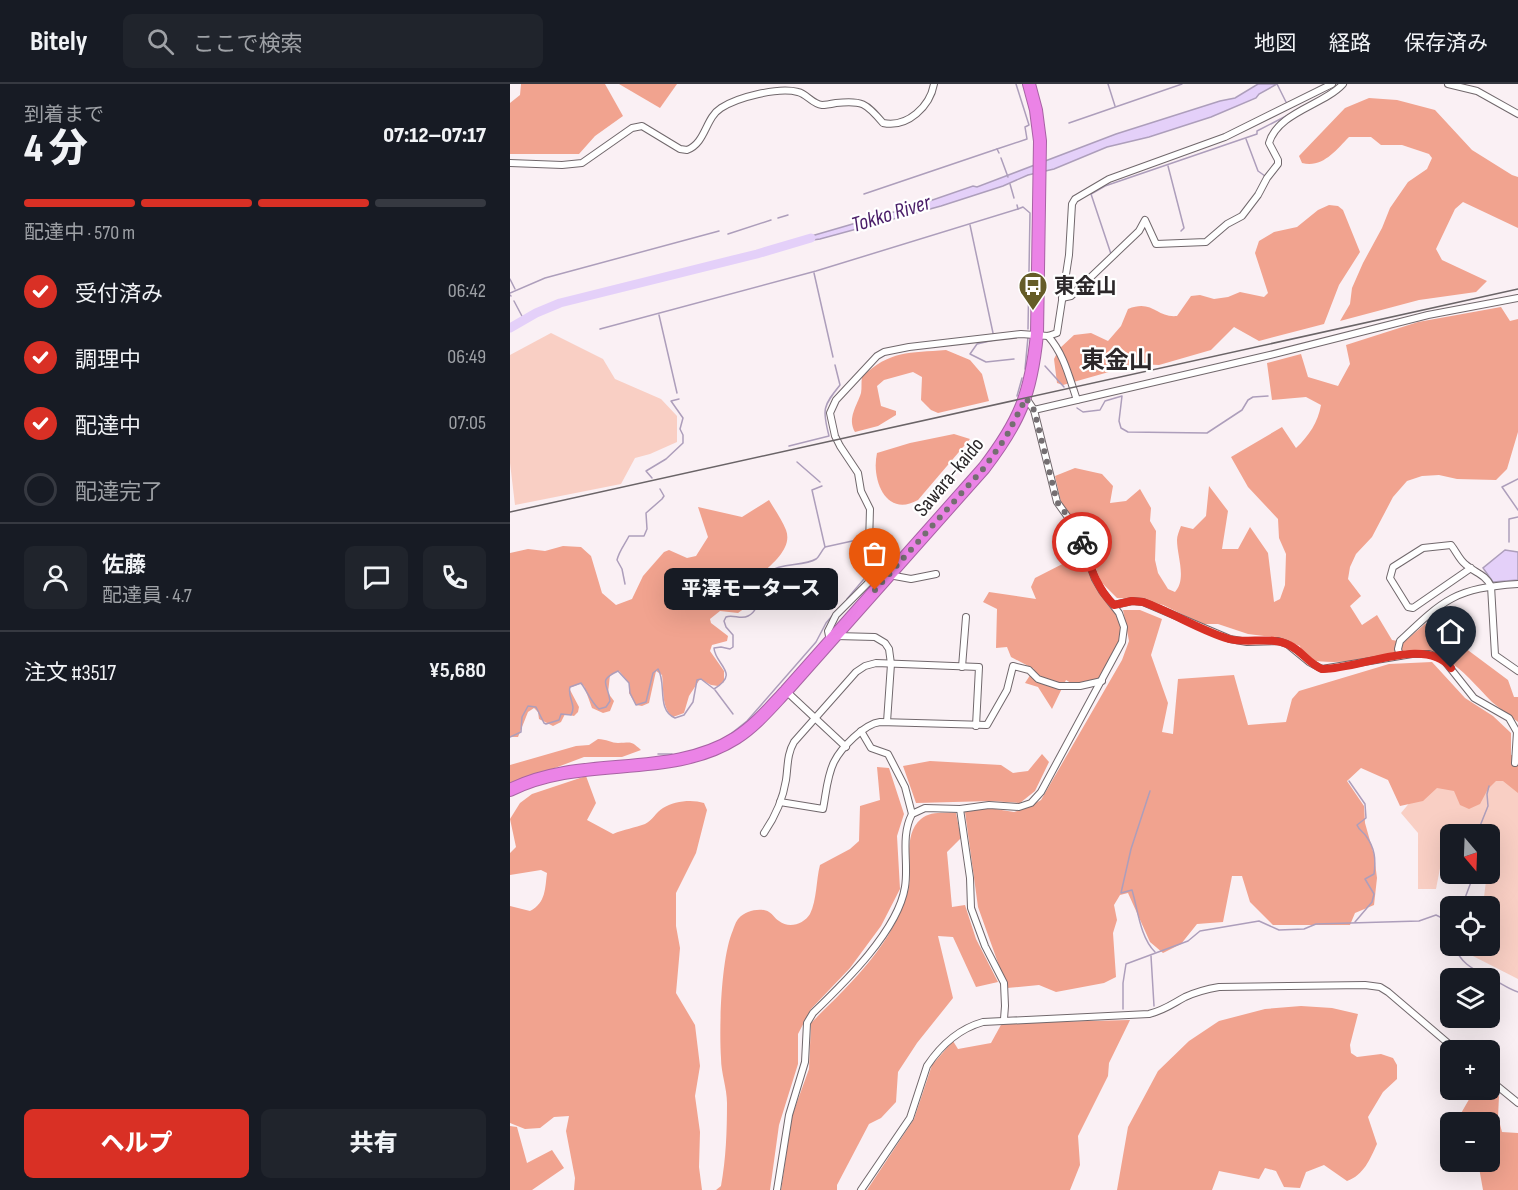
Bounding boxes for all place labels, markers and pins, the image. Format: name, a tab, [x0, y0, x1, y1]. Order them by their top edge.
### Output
bus stop icon: 東金山	[1017, 270, 1049, 312]
place label: 東金山	[1054, 274, 1117, 299]
pin	[849, 528, 900, 590]
callout: 平澤モータース	[665, 569, 839, 611]
pin	[1425, 606, 1476, 668]

